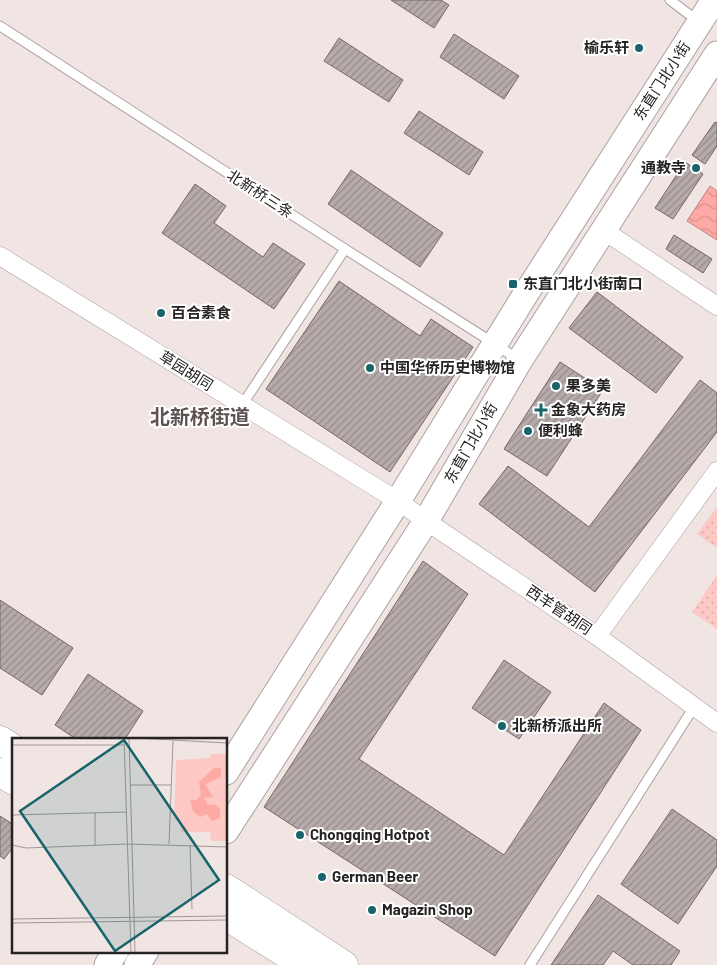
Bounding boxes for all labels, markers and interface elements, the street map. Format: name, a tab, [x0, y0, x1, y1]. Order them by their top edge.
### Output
place label: 榆乐轩	[584, 38, 629, 56]
street label: 东直门北小街	[629, 38, 693, 123]
marker: 榆乐轩	[633, 42, 645, 54]
place label: 通教寺	[641, 158, 686, 176]
marker: 通教寺	[690, 162, 702, 174]
street label: 北新桥三条	[224, 165, 297, 221]
place label: 东直门北小街南口	[523, 274, 643, 292]
marker: 东直门北小街南口	[507, 278, 519, 290]
place label: 百合素食	[171, 303, 231, 321]
marker: 百合素食	[155, 307, 167, 319]
street label: 草园胡同	[156, 347, 217, 394]
place label: 中国华侨历史博物馆	[380, 358, 515, 376]
marker: 中国华侨历史博物馆	[364, 362, 376, 374]
place label: 果多美	[566, 376, 611, 394]
marker: 果多美	[550, 380, 562, 392]
street label: 东直门北小街	[440, 399, 500, 486]
place label: 金象大药房	[551, 400, 626, 418]
district label: 北新桥街道	[150, 404, 250, 428]
marker: 金象大药房	[535, 404, 547, 416]
place label: 便利蜂	[538, 421, 583, 439]
marker: 便利蜂	[522, 425, 534, 437]
street label: 西羊管胡同	[523, 581, 596, 638]
place label: 北新桥派出所	[512, 716, 602, 734]
marker: 北新桥派出所	[496, 720, 508, 732]
inset map	[12, 738, 228, 952]
place label: Chongqing Hotpot	[310, 825, 430, 843]
marker: Chongqing Hotpot	[294, 829, 306, 841]
place label: German Beer	[332, 867, 418, 885]
marker: German Beer	[316, 871, 328, 883]
place label: Magazin Shop	[382, 900, 473, 918]
marker: Magazin Shop	[366, 904, 378, 916]

